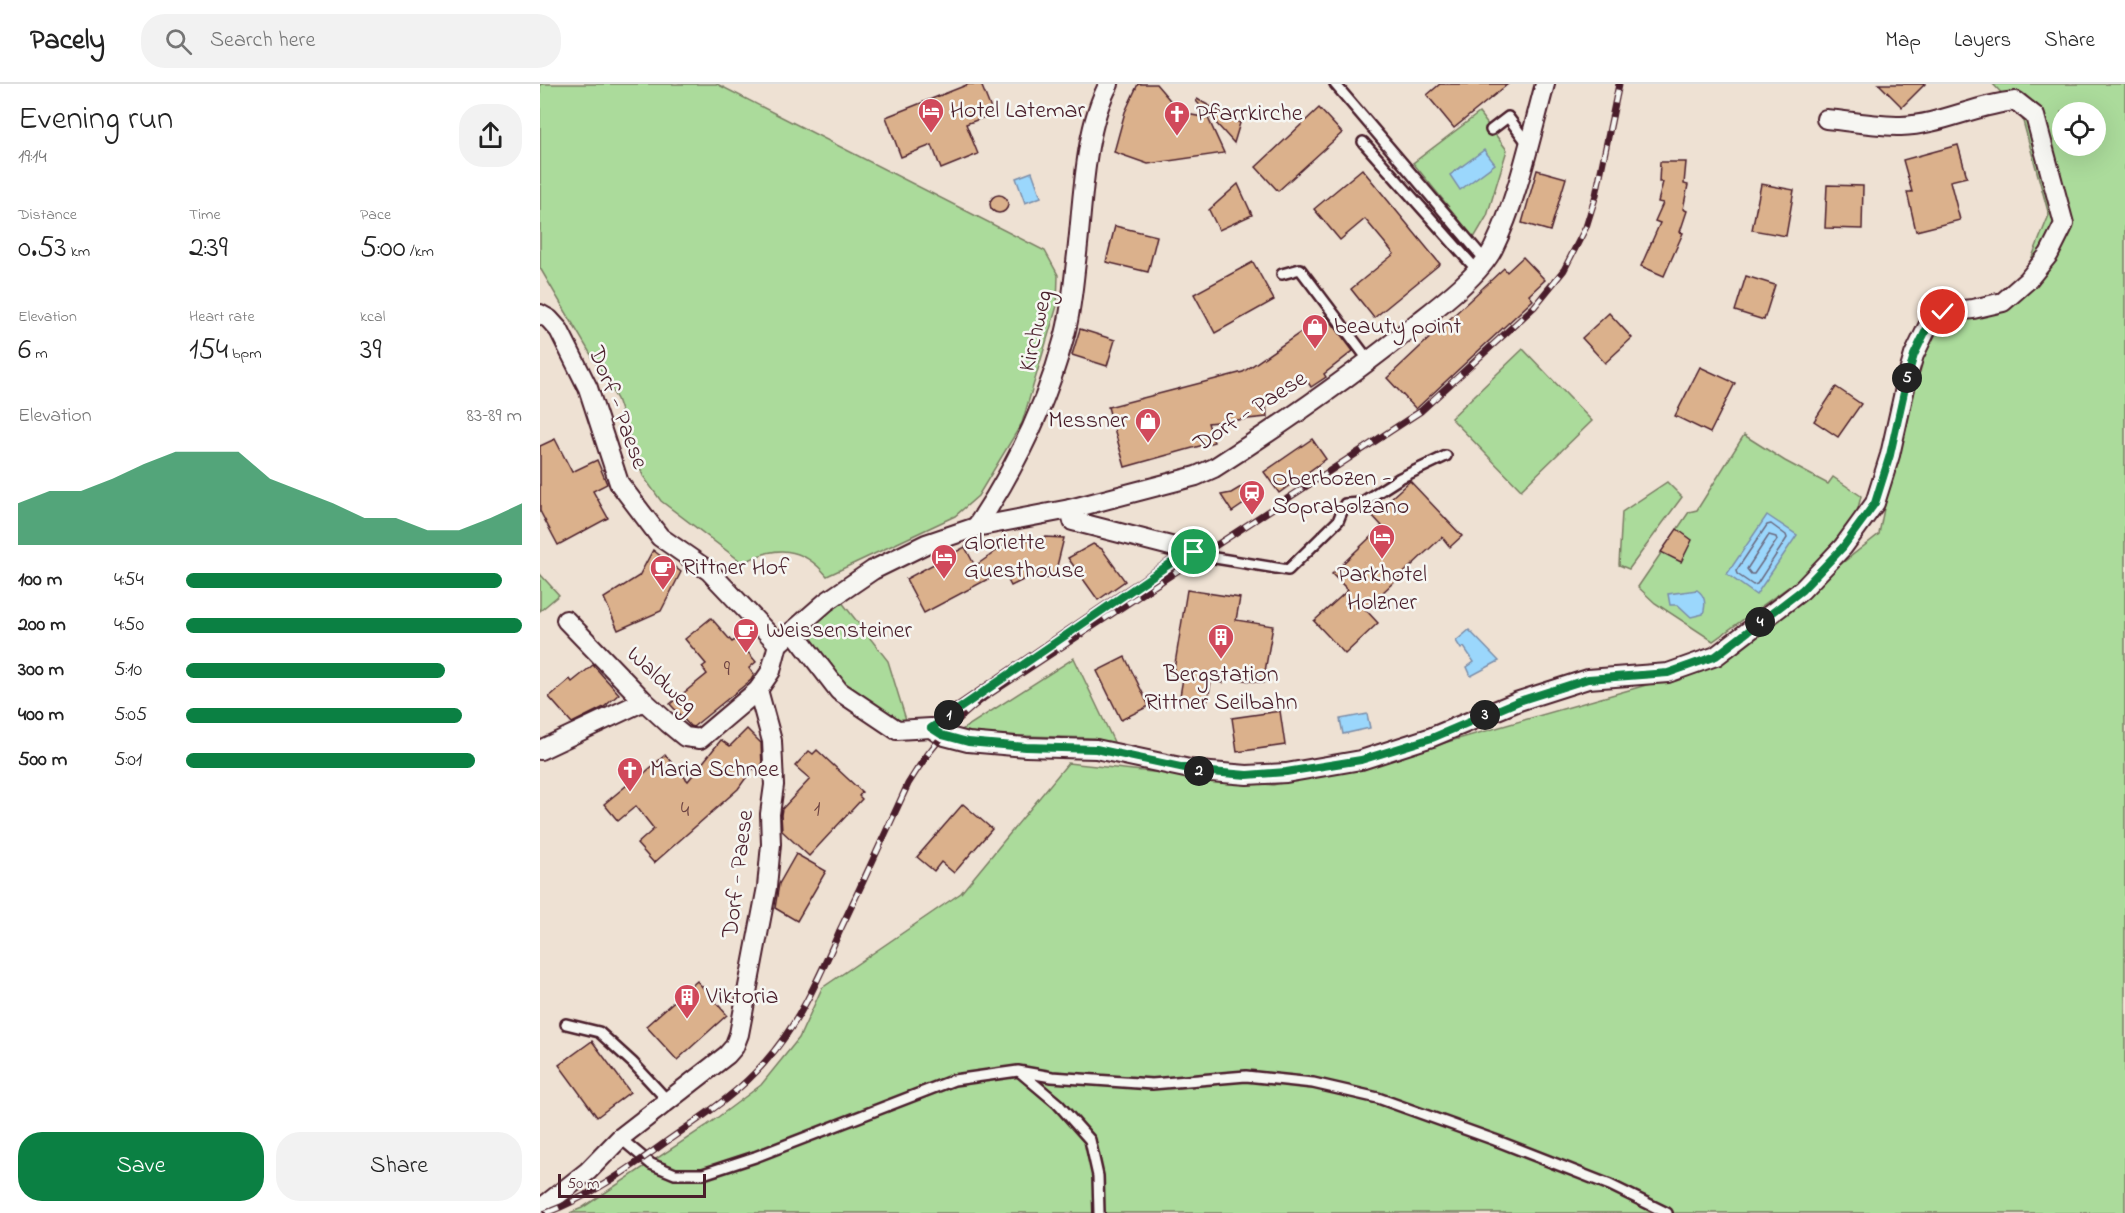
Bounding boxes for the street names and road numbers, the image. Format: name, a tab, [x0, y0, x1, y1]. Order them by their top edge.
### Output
street label: Kirchweg	[1011, 287, 1063, 375]
street label: Dorf - Paese	[577, 341, 657, 475]
street label: Dorf - Paese	[1187, 362, 1315, 462]
street label: Waldweg	[617, 639, 705, 723]
street label: Dorf - Paese	[714, 808, 764, 941]

